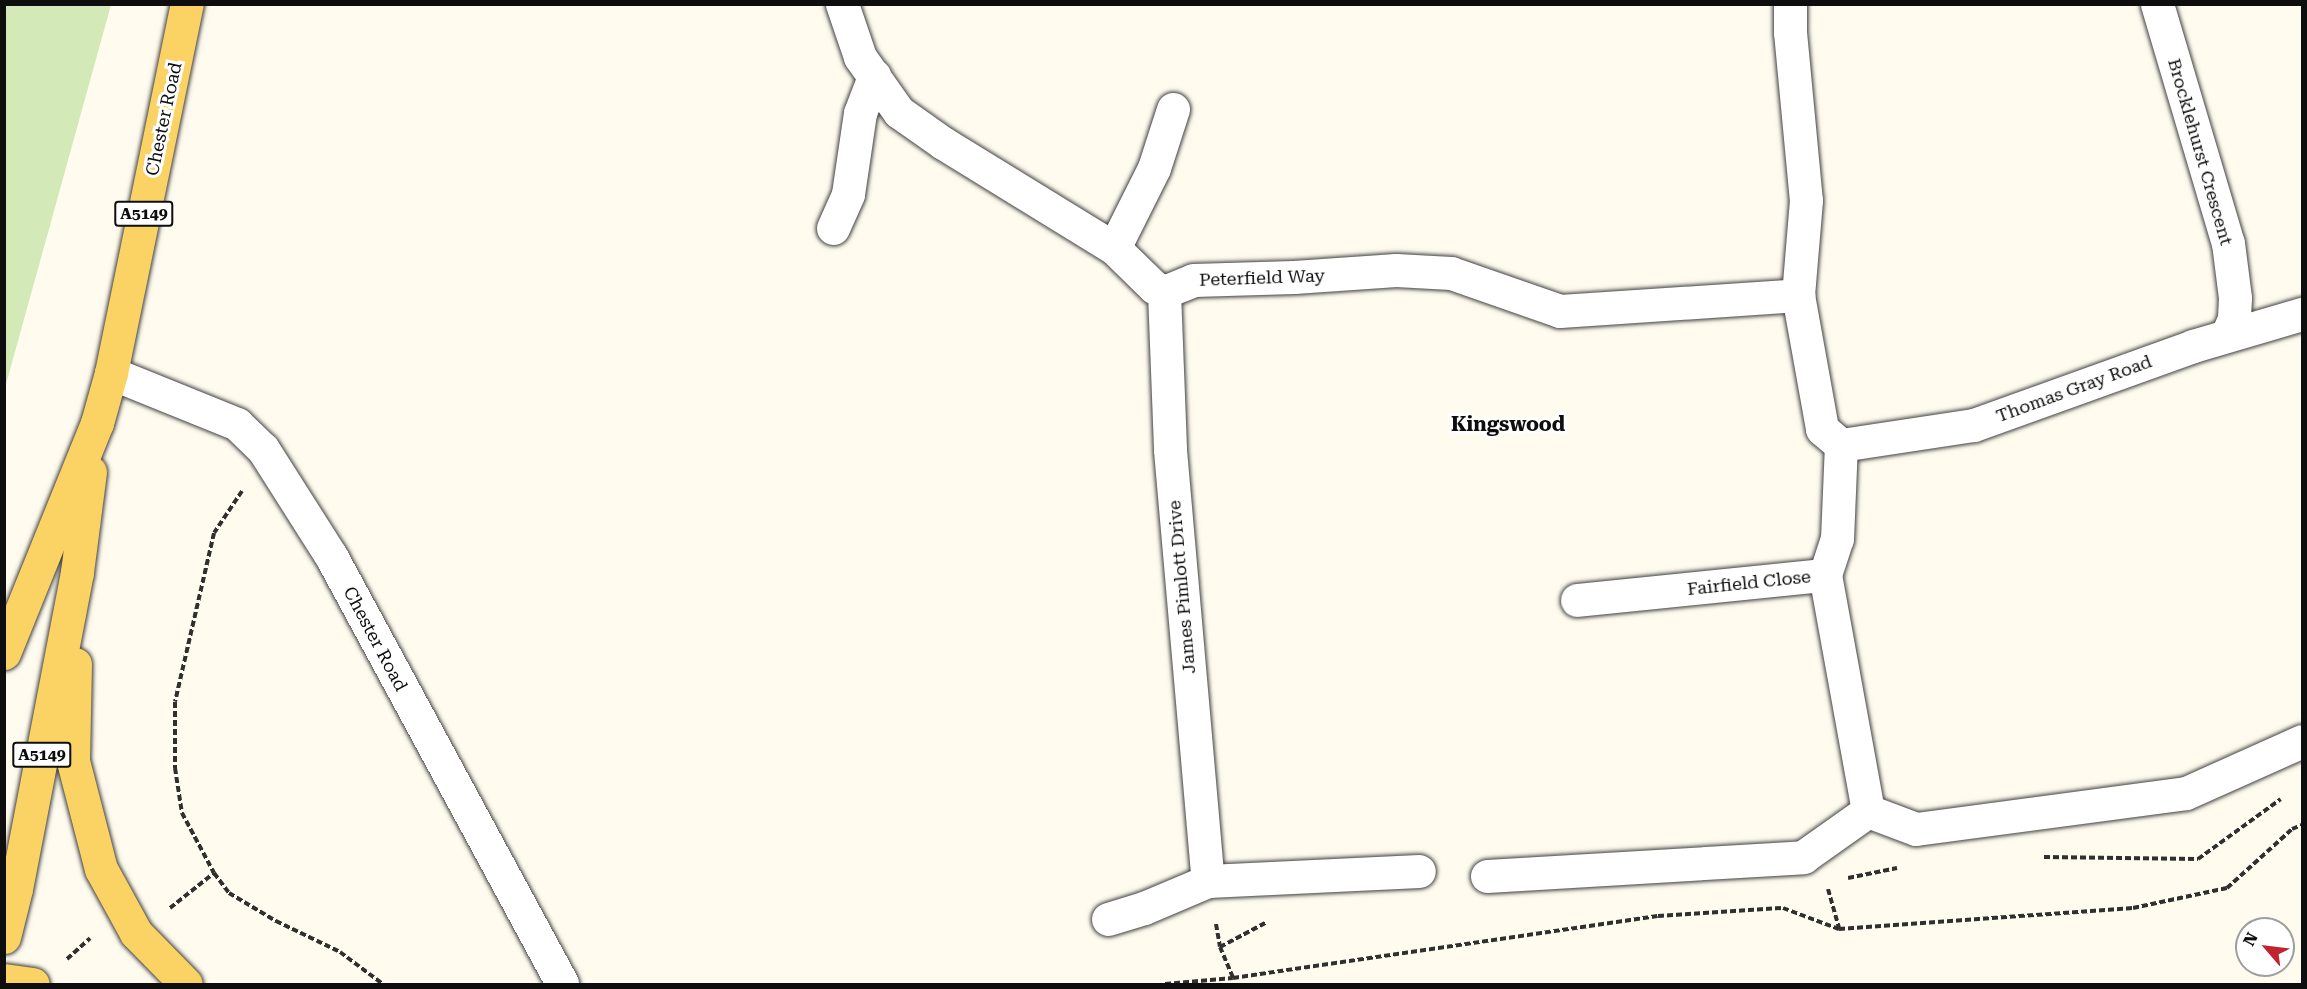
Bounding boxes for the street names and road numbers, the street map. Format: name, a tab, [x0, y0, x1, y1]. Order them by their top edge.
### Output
street label: Brocklehurst Crescent	[2163, 56, 2237, 248]
street label: Chester Road	[141, 60, 187, 178]
road number: A5149	[114, 201, 174, 227]
street label: Peterfield Way	[1199, 265, 1325, 291]
street label: Thomas Gray Road	[1993, 351, 2155, 427]
street label: James Pimlott Drive	[1164, 499, 1200, 675]
street label: Fairfield Close	[1686, 566, 1812, 600]
street label: Chester Road	[338, 583, 412, 695]
road number: A5149	[12, 742, 72, 768]

